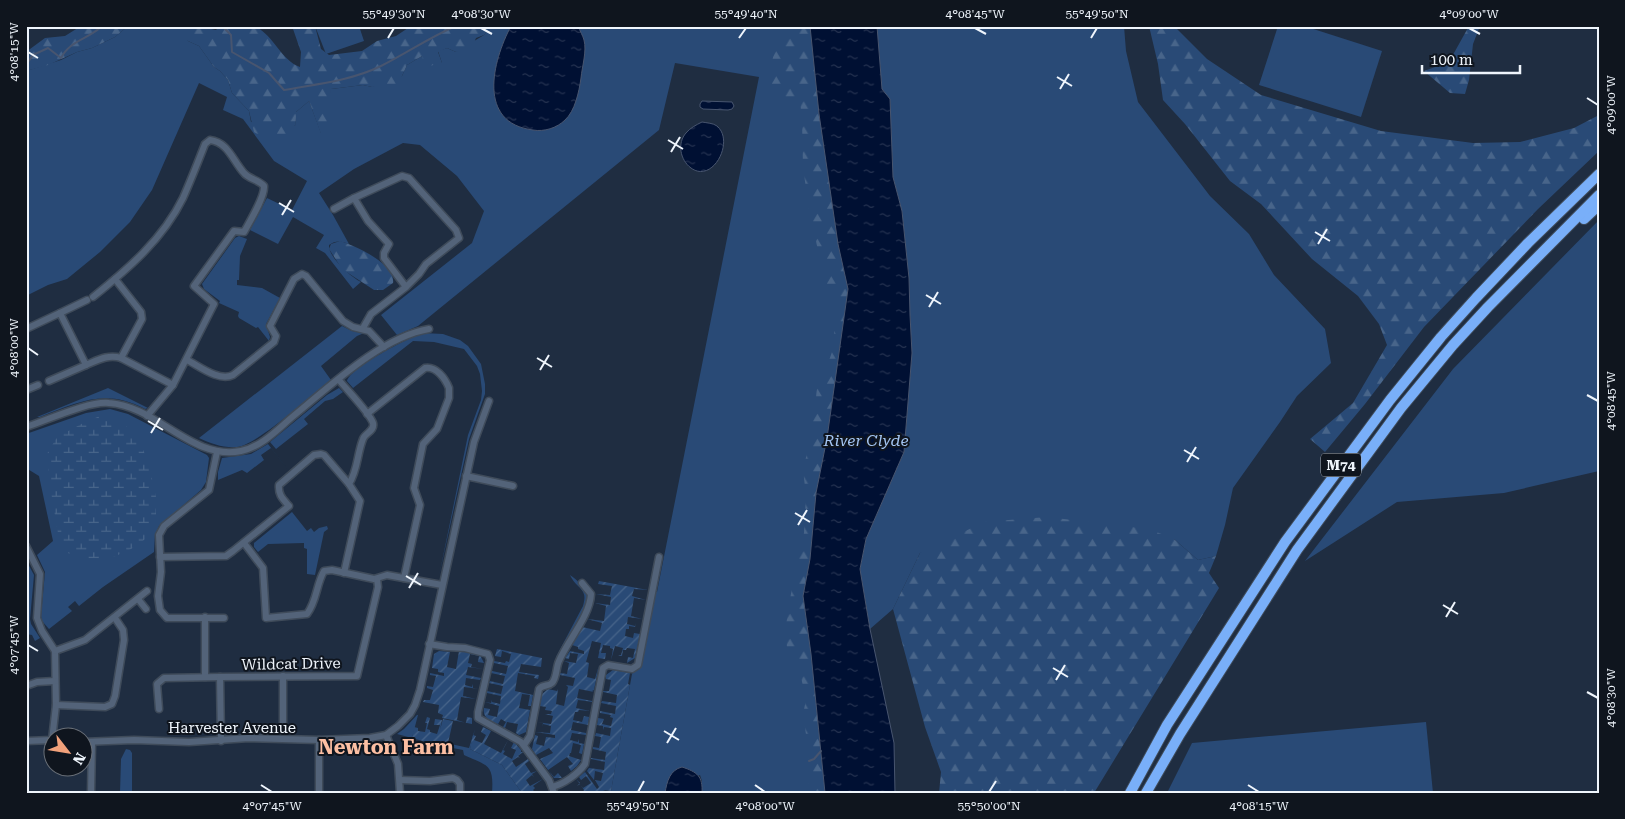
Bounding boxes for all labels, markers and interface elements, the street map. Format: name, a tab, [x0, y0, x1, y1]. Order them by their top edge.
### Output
text: 55°49'30"N	[362, 7, 426, 21]
text: 4°08'30"W	[451, 7, 511, 21]
text: 55°49'40"N	[714, 7, 778, 21]
text: 4°08'45"W	[945, 7, 1005, 21]
text: 55°49'50"N	[1065, 7, 1129, 21]
text: 4°09'00"W	[1439, 7, 1499, 21]
text: 4°08'15"W	[7, 22, 21, 82]
scale bar	[1422, 42, 1520, 74]
text: 100 m	[1430, 51, 1473, 69]
text: 4°09'00"W	[1604, 75, 1618, 135]
text: 4°08'00"W	[7, 318, 21, 378]
text: 4°08'45"W	[1604, 371, 1618, 431]
water label: River Clyde	[822, 431, 909, 450]
road number: M74	[1321, 454, 1361, 476]
text: 4°07'45"W	[7, 615, 21, 675]
street label: Wildcat Drive	[241, 654, 341, 674]
text: 4°08'30"W	[1604, 668, 1618, 728]
street label: Harvester Avenue	[168, 719, 296, 737]
north arrow	[42, 726, 92, 776]
district label: Newton Farm	[319, 735, 453, 759]
text: N	[69, 750, 89, 768]
text: 4°07'45"W	[242, 799, 302, 813]
text: 55°49'50"N	[606, 799, 670, 813]
text: 4°08'00"W	[735, 799, 795, 813]
text: 55°50'00"N	[957, 799, 1021, 813]
text: 4°08'15"W	[1229, 799, 1289, 813]

